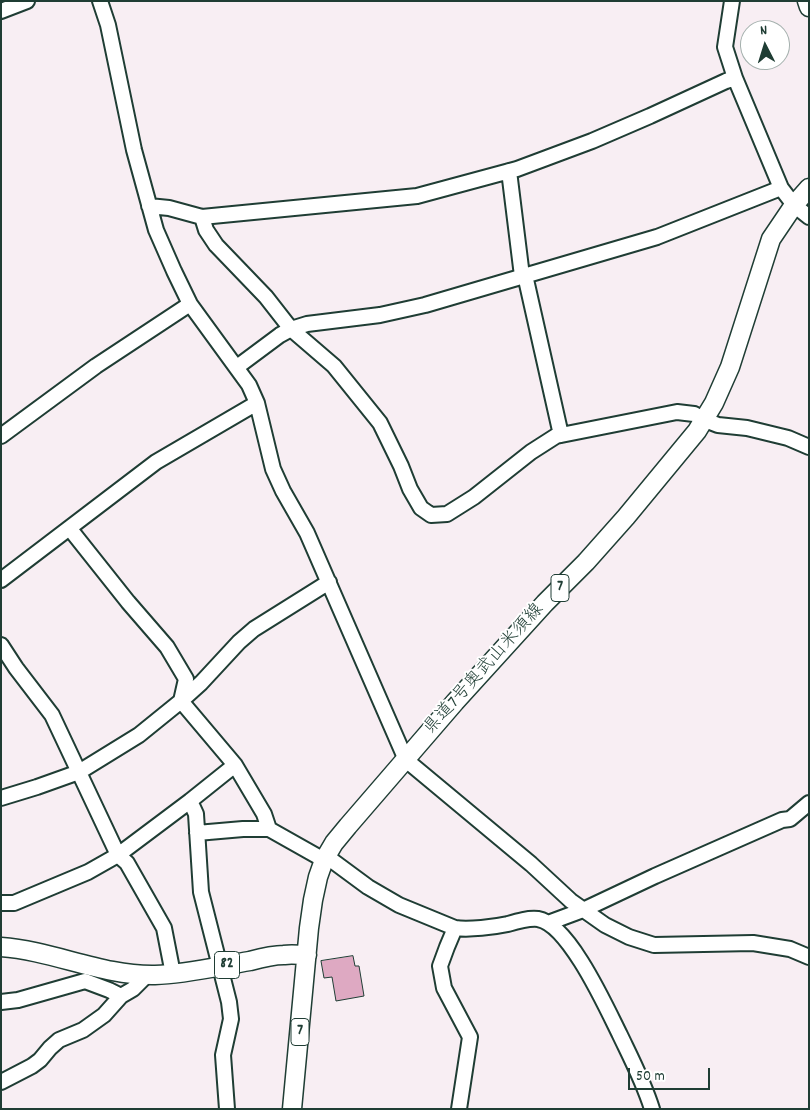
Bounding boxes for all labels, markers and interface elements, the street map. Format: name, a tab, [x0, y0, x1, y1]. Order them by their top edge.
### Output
north arrow	[740, 20, 790, 70]
text: N	[759, 21, 768, 41]
road number: 7	[551, 574, 569, 602]
street label: 県道7号奥武山米須線	[420, 600, 550, 740]
road number: 82	[214, 952, 240, 978]
road number: 7	[291, 1019, 309, 1046]
scale bar	[630, 1058, 712, 1090]
text: 50 m	[636, 1066, 665, 1088]

